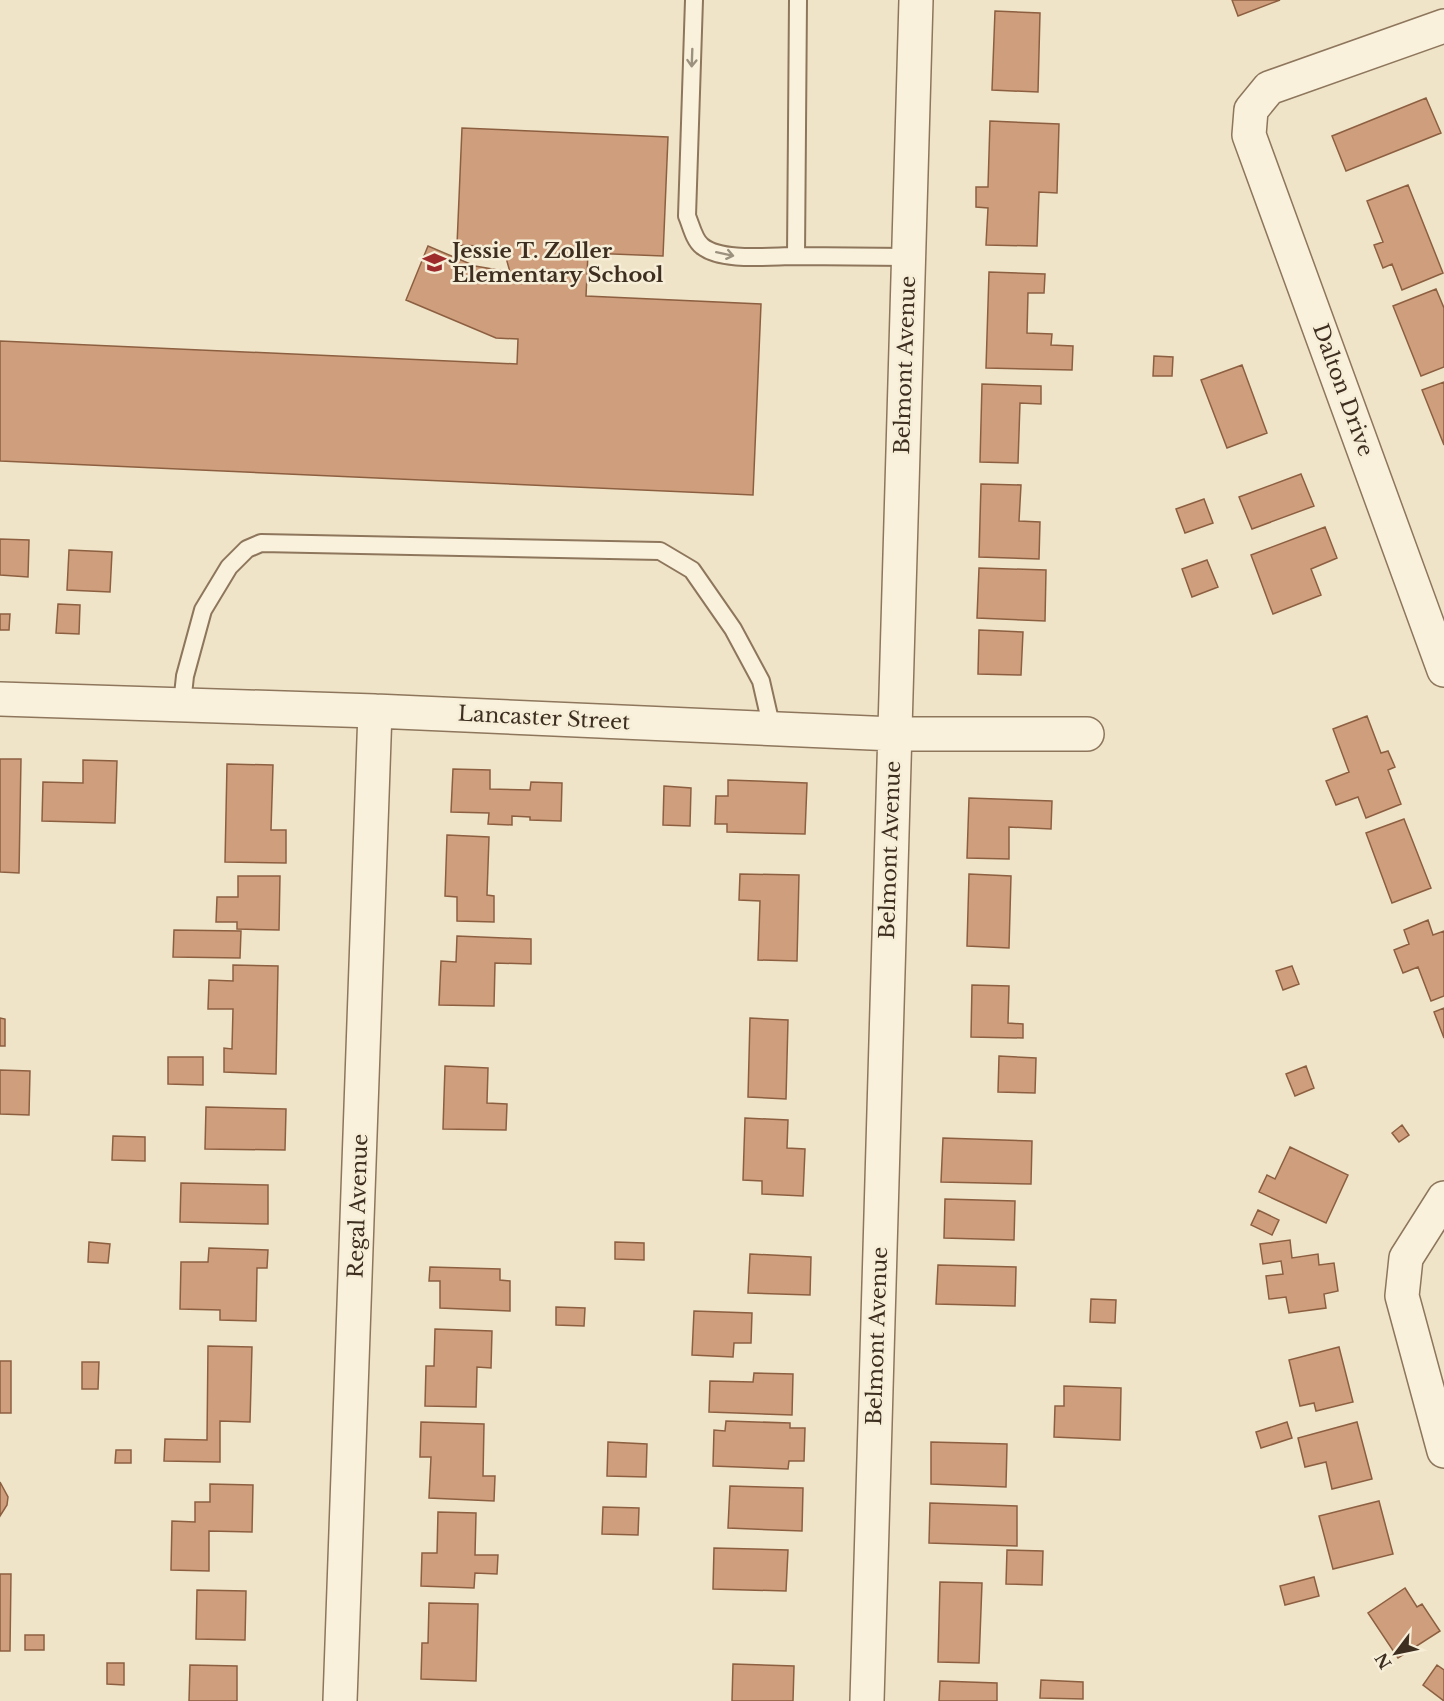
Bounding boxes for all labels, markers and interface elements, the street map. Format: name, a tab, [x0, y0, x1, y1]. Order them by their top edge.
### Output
one-way arrow	[687, 48, 698, 68]
place label: Jessie T. Zoller Elementary School	[448, 238, 664, 288]
one-way arrow	[715, 249, 734, 260]
school or university icon: Jessie T. Zoller Elementary School	[421, 250, 447, 276]
street label: Belmont Avenue	[889, 275, 921, 455]
street label: Dalton Drive	[1307, 320, 1379, 460]
street label: Lancaster Street	[457, 701, 631, 735]
street label: Belmont Avenue	[874, 760, 906, 940]
street label: Regal Avenue	[342, 1133, 374, 1279]
street label: Belmont Avenue	[861, 1246, 893, 1426]
north arrow	[1366, 1623, 1426, 1683]
text: N	[1371, 1649, 1396, 1673]

